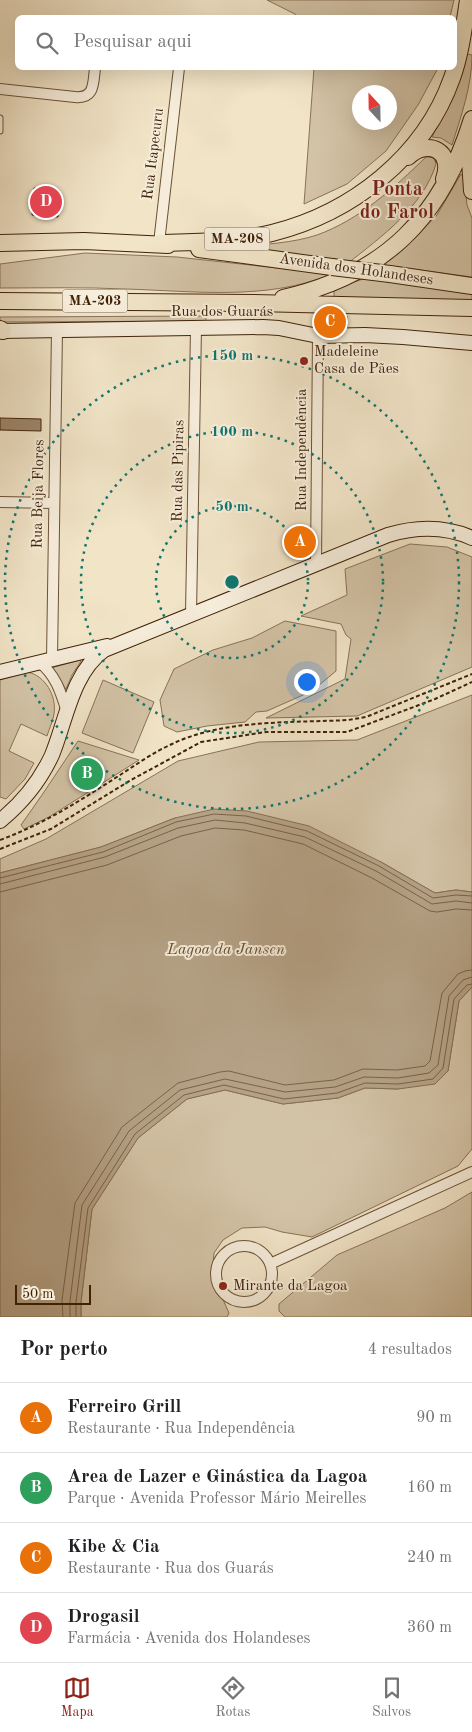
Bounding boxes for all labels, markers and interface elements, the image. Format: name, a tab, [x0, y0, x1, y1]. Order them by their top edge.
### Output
search box	[15, 15, 457, 70]
icon: search	[33, 29, 61, 57]
text: Pesquisar aqui	[73, 33, 192, 52]
north arrow	[352, 85, 397, 130]
street label: Rua Itapecuru	[141, 107, 167, 201]
district label: Ponta do Farol	[360, 180, 434, 223]
pin: D	[30, 183, 62, 221]
road number: MA-208	[204, 228, 270, 250]
street label: Avenida dos Holandeses	[278, 252, 434, 288]
road number: MA-203	[62, 290, 128, 312]
pin: C	[314, 303, 346, 341]
street label: Rua dos Guarás	[171, 305, 273, 320]
place label: Madeleine Casa de Pães	[314, 345, 399, 377]
text: 150 m	[211, 349, 253, 364]
marker: Madeleine Casa de Pães	[298, 355, 310, 367]
street label: Rua Independência	[295, 388, 310, 511]
street label: Rua das Pipiras	[171, 420, 187, 522]
text: 100 m	[211, 425, 253, 440]
street label: Rua Beija Flores	[31, 439, 47, 549]
text: 50 m	[215, 500, 249, 515]
pin: A	[284, 523, 316, 561]
centre of rings	[223, 573, 241, 591]
your location	[294, 669, 320, 695]
pin: B	[71, 755, 103, 793]
water label: Lagoa da Jansen	[166, 942, 285, 958]
place label: Mirante da Lagoa	[233, 1279, 348, 1294]
marker: Mirante da Lagoa	[217, 1280, 229, 1292]
scale bar	[15, 1282, 91, 1305]
text: 50 m	[22, 1287, 53, 1301]
text: Por perto	[20, 1339, 108, 1360]
text: 4 resultados	[368, 1342, 452, 1358]
text: Ferreiro Grill	[67, 1398, 181, 1417]
text: A	[30, 1410, 42, 1426]
text: 90 m	[416, 1410, 452, 1426]
text: Restaurante · Rua Independência	[67, 1421, 295, 1437]
text: Area de Lazer e Ginástica da Lagoa	[67, 1468, 367, 1487]
text: B	[30, 1480, 42, 1496]
text: 160 m	[407, 1480, 452, 1496]
text: Parque · Avenida Professor Mário Meirelles	[67, 1491, 366, 1507]
text: Kibe & Cia	[67, 1538, 160, 1557]
text: C	[31, 1550, 41, 1566]
text: 240 m	[407, 1550, 452, 1566]
text: Restaurante · Rua dos Guarás	[67, 1561, 274, 1577]
text: Drogasil	[67, 1608, 140, 1627]
text: D	[30, 1620, 42, 1636]
text: 360 m	[407, 1620, 452, 1636]
text: Farmácia · Avenida dos Holandeses	[67, 1631, 311, 1647]
tab: Mapa	[61, 1674, 94, 1721]
tab: Rotas	[215, 1674, 250, 1721]
tab: Salvos	[372, 1674, 411, 1721]

